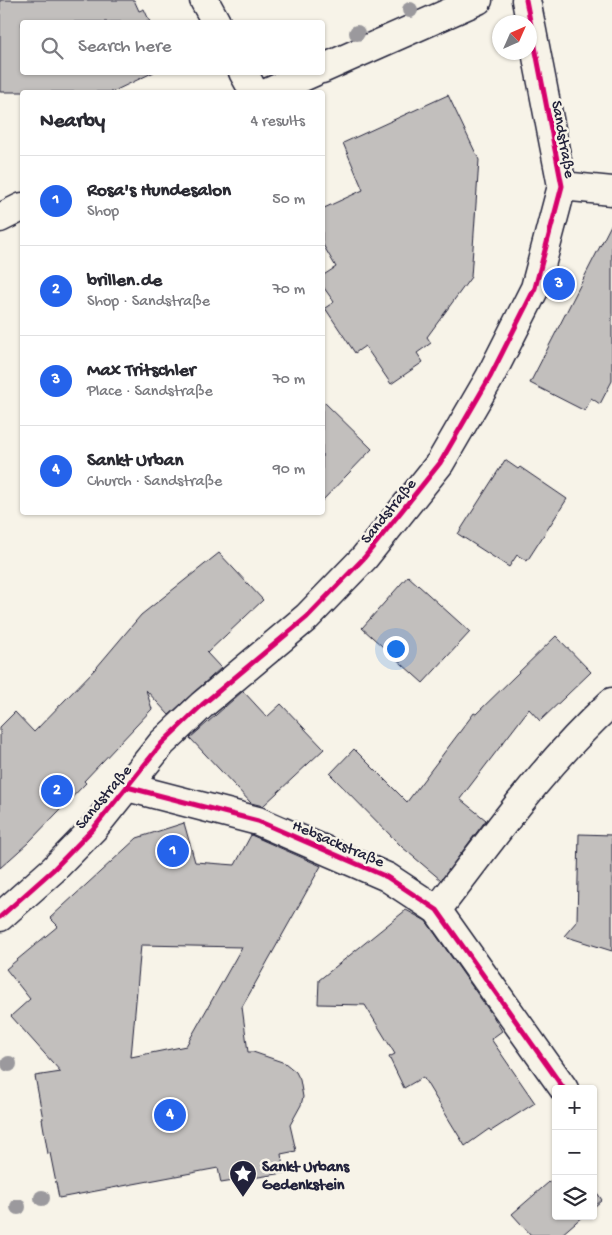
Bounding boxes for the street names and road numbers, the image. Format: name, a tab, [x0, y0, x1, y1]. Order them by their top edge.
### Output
street label: Sandstraße	[545, 99, 578, 181]
street label: Sandstraße	[358, 475, 422, 549]
street label: Sandstraße	[72, 762, 138, 834]
street label: Hebsackstraße	[289, 817, 387, 873]

